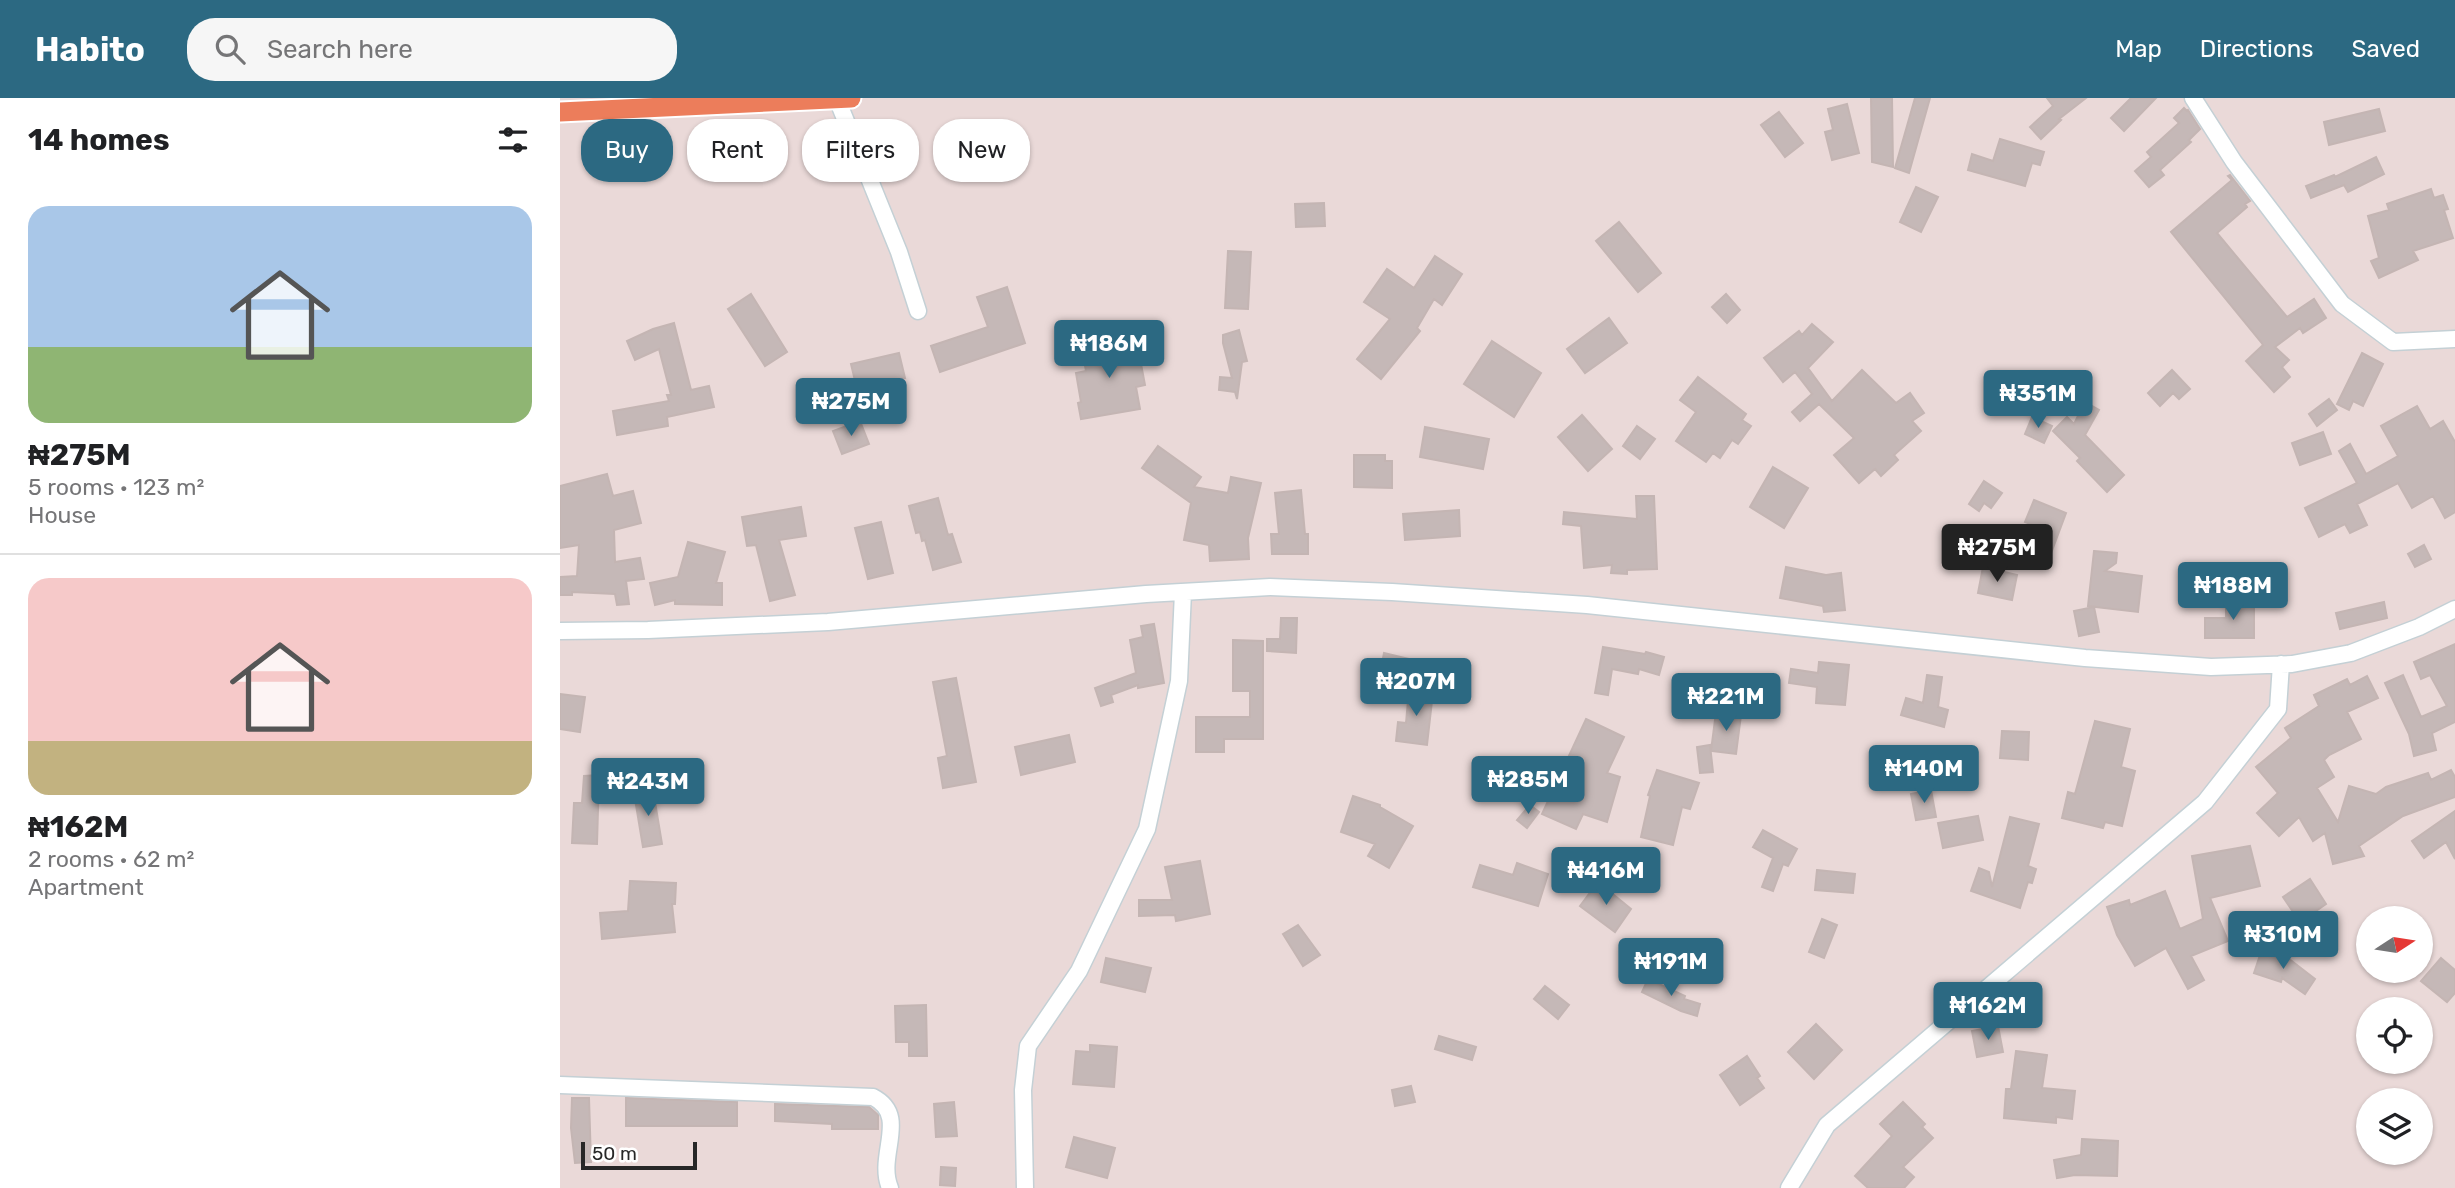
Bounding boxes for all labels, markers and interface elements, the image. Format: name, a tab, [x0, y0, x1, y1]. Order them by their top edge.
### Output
search box	[187, 18, 677, 81]
text: Habito	[35, 30, 145, 69]
icon: search	[211, 30, 249, 68]
text: Search here	[267, 34, 413, 65]
text: Map	[2115, 35, 2162, 63]
text: Directions	[2200, 35, 2313, 63]
text: Saved	[2351, 35, 2420, 63]
chip: Buy	[581, 119, 673, 182]
chip: Rent	[687, 119, 788, 182]
chip: Filters	[802, 119, 919, 182]
chip: New	[933, 119, 1030, 182]
icon: filters	[494, 121, 532, 159]
text: 14 homes	[28, 122, 170, 158]
icon: home	[217, 252, 343, 378]
pin: ₦186M	[1060, 320, 1158, 380]
text: ₦186M	[1070, 329, 1148, 357]
pin: ₦351M	[1989, 370, 2087, 430]
pin: ₦275M	[802, 378, 900, 438]
text: ₦351M	[2000, 379, 2076, 407]
text: ₦275M	[812, 387, 890, 415]
text: ₦275M	[28, 437, 131, 473]
text: 5 rooms · 123 m²	[28, 473, 204, 501]
text: House	[28, 501, 96, 529]
pin: ₦275M	[1948, 524, 2046, 584]
text: ₦275M	[1958, 533, 2036, 561]
pin: ₦188M	[2184, 562, 2282, 622]
text: ₦188M	[2194, 571, 2272, 599]
icon: home	[217, 624, 343, 750]
pin: ₦207M	[1367, 658, 1465, 718]
text: ₦207M	[1376, 667, 1456, 695]
pin: ₦221M	[1677, 674, 1775, 733]
text: ₦221M	[1688, 682, 1765, 710]
pin: ₦140M	[1875, 746, 1973, 805]
text: ₦140M	[1885, 754, 1963, 782]
pin: ₦285M	[1479, 756, 1577, 816]
pin: ₦243M	[599, 758, 697, 818]
text: ₦285M	[1487, 765, 1569, 793]
text: ₦243M	[607, 767, 689, 795]
text: ₦162M	[28, 809, 128, 845]
text: 2 rooms · 62 m²	[28, 845, 194, 873]
pin: ₦416M	[1557, 848, 1655, 907]
text: ₦416M	[1567, 856, 1645, 884]
text: Apartment	[28, 873, 144, 901]
north arrow	[2356, 906, 2432, 984]
map controls	[2356, 906, 2433, 1165]
pin: ₦310M	[2234, 912, 2332, 971]
text: ₦310M	[2244, 920, 2322, 948]
pin: ₦191M	[1622, 939, 1720, 998]
text: ₦191M	[1634, 947, 1708, 975]
pin: ₦162M	[1939, 982, 2037, 1042]
text: ₦162M	[1949, 991, 2027, 1019]
button: locate	[2356, 997, 2433, 1074]
button: layers	[2356, 1088, 2433, 1165]
scale bar	[581, 1139, 696, 1171]
text: 50 m	[592, 1142, 637, 1165]

